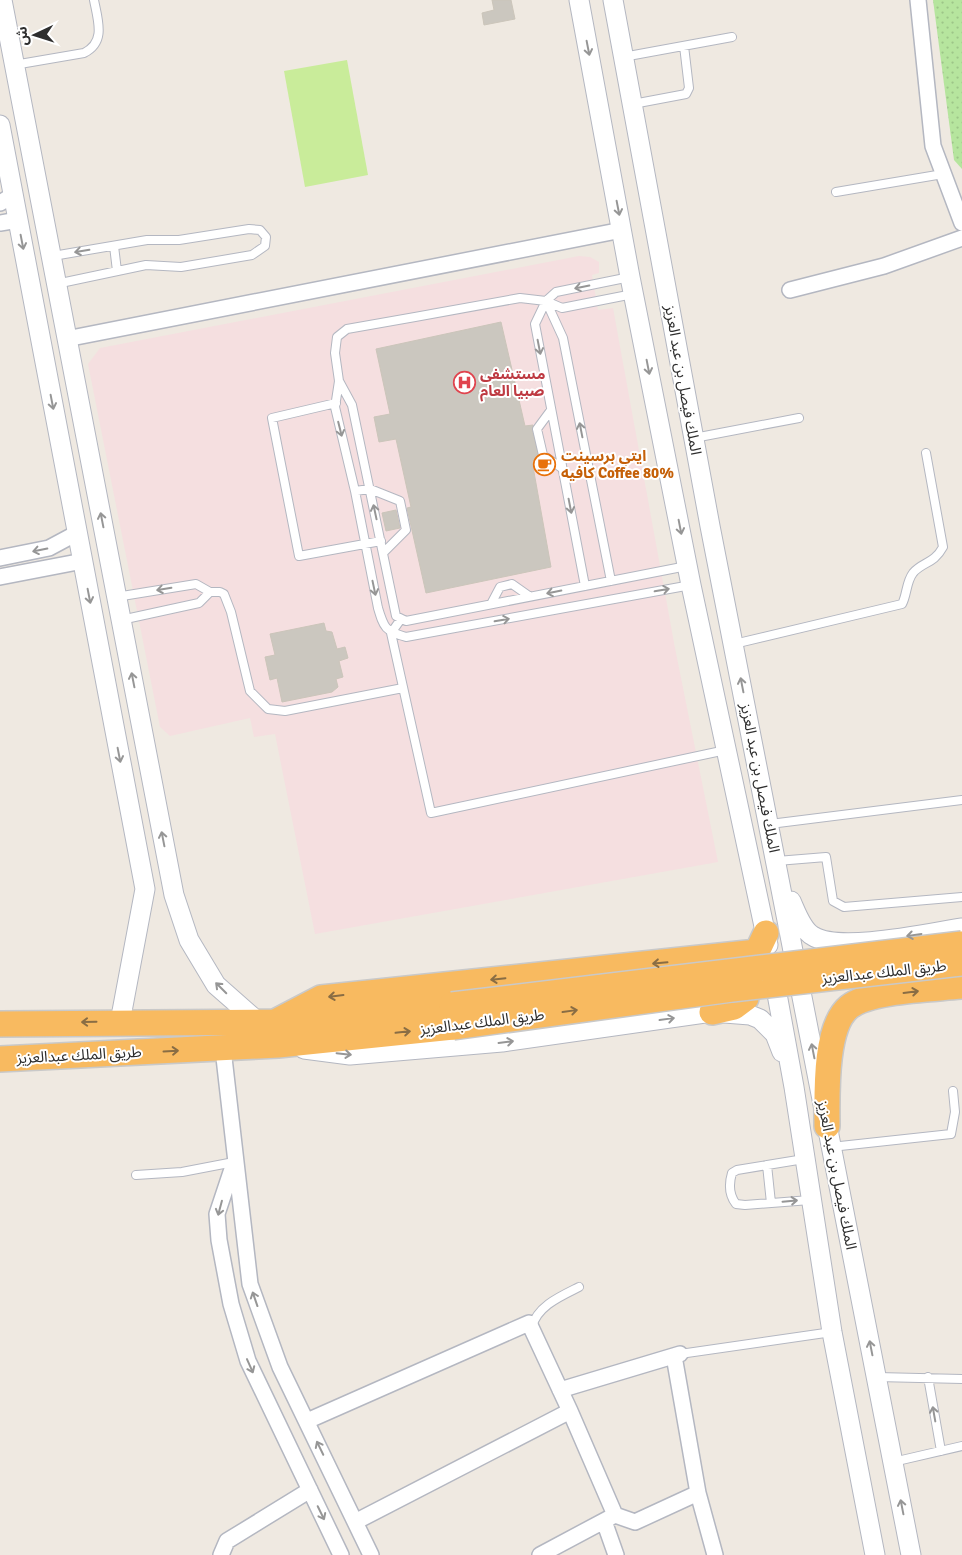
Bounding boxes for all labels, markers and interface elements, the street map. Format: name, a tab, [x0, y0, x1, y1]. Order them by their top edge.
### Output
north arrow	[10, 10, 60, 60]
text: ش	[13, 26, 32, 46]
one-way arrow	[584, 40, 593, 56]
one-way arrow	[613, 199, 623, 215]
one-way arrow	[18, 233, 28, 249]
one-way arrow	[74, 246, 90, 256]
one-way arrow	[575, 282, 591, 292]
street label: الملك فيصل بن عبد العزيز	[661, 303, 705, 456]
one-way arrow	[535, 338, 545, 354]
one-way arrow	[644, 359, 653, 375]
place label: مستشفى صبيا العام	[480, 365, 545, 402]
hospital icon: مستشفى صبيا العام	[452, 371, 476, 395]
one-way arrow	[48, 393, 58, 409]
one-way arrow	[336, 420, 345, 436]
one-way arrow	[576, 423, 585, 439]
place label: ايتي برسينت كافيه Coffee 80%	[561, 447, 674, 482]
cafe icon: ايتي برسينت كافيه Coffee 80%	[533, 453, 557, 477]
one-way arrow	[565, 498, 575, 514]
one-way arrow	[370, 505, 379, 521]
one-way arrow	[96, 512, 106, 528]
one-way arrow	[675, 518, 685, 534]
one-way arrow	[33, 546, 49, 555]
one-way arrow	[369, 579, 379, 595]
one-way arrow	[156, 585, 172, 595]
one-way arrow	[653, 585, 669, 595]
one-way arrow	[85, 587, 95, 603]
one-way arrow	[546, 587, 562, 597]
one-way arrow	[493, 614, 509, 624]
one-way arrow	[127, 672, 137, 688]
one-way arrow	[737, 678, 746, 694]
street label: الملك فيصل بن عبد العزيز	[736, 701, 783, 854]
one-way arrow	[115, 747, 125, 763]
one-way arrow	[158, 832, 168, 848]
one-way arrow	[906, 930, 922, 940]
street label: طريق الملك عبدالعزيز	[820, 957, 947, 989]
one-way arrow	[652, 958, 668, 968]
one-way arrow	[490, 974, 506, 984]
one-way arrow	[215, 982, 227, 995]
one-way arrow	[903, 987, 919, 997]
one-way arrow	[329, 991, 345, 1001]
street label: طريق الملك عبدالعزيز	[418, 1005, 545, 1040]
one-way arrow	[562, 1006, 578, 1016]
one-way arrow	[658, 1013, 674, 1023]
one-way arrow	[82, 1018, 98, 1027]
one-way arrow	[394, 1027, 410, 1037]
one-way arrow	[497, 1036, 513, 1046]
street label: طريق الملك عبدالعزيز	[15, 1043, 142, 1068]
one-way arrow	[807, 1043, 817, 1059]
one-way arrow	[162, 1046, 179, 1056]
one-way arrow	[336, 1049, 352, 1059]
street label: الملك فيصل بن عبد العزيز	[813, 1098, 860, 1251]
one-way arrow	[782, 1196, 798, 1206]
one-way arrow	[214, 1200, 224, 1216]
one-way arrow	[250, 1292, 259, 1307]
one-way arrow	[865, 1340, 875, 1356]
one-way arrow	[246, 1358, 256, 1373]
one-way arrow	[929, 1406, 939, 1422]
one-way arrow	[314, 1441, 324, 1456]
one-way arrow	[896, 1500, 906, 1516]
one-way arrow	[316, 1505, 326, 1520]

